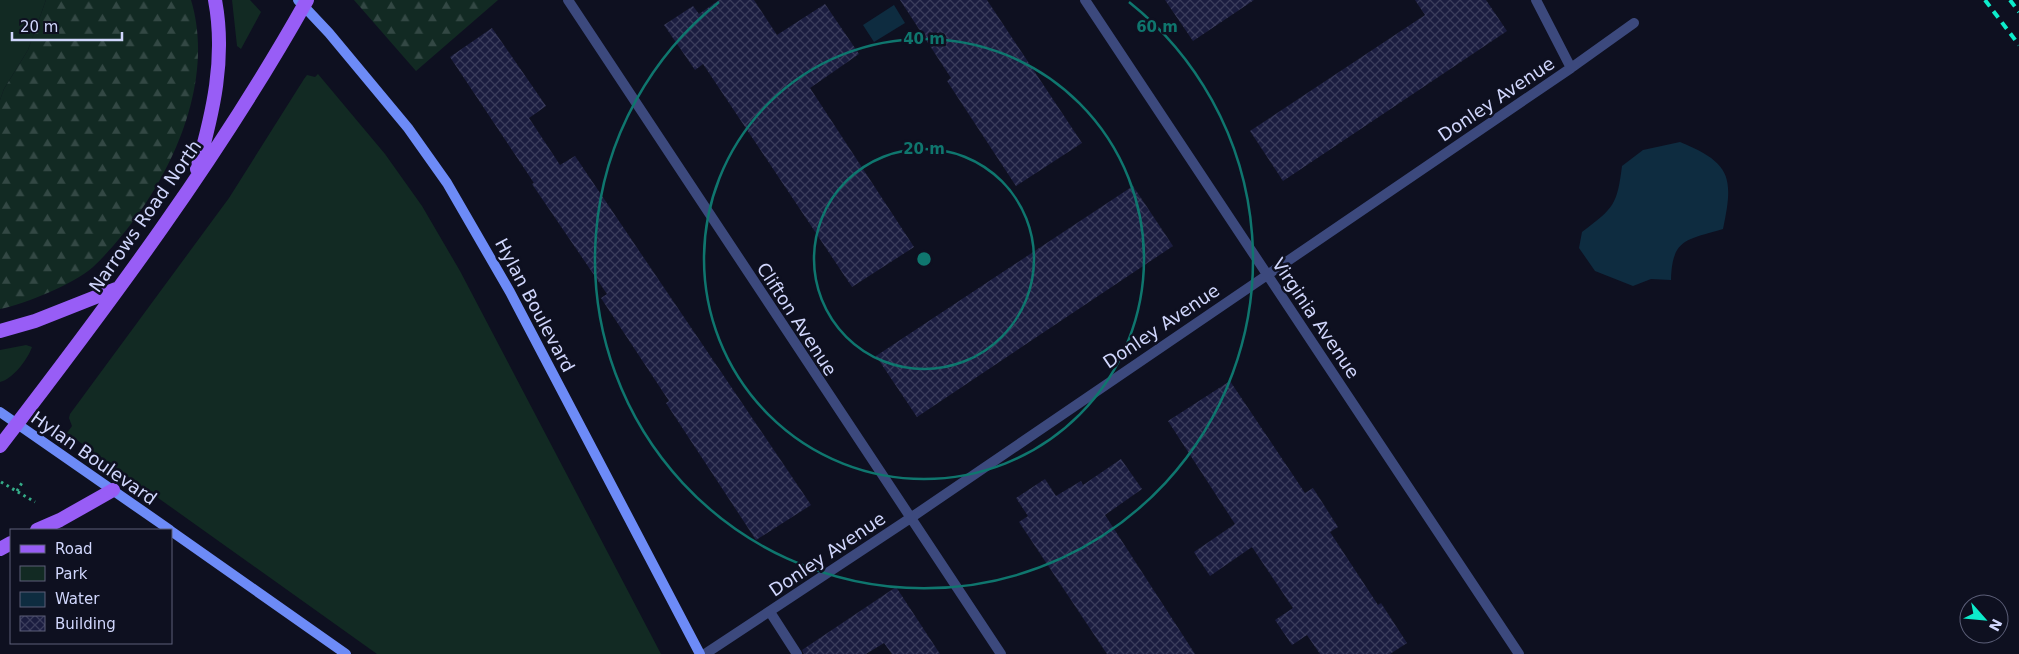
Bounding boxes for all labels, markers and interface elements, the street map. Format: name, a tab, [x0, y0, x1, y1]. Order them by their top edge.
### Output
scale bar	[12, 10, 122, 42]
text: 20 m	[20, 18, 58, 36]
text: 60 m	[1136, 18, 1178, 36]
text: 40 m	[903, 30, 945, 48]
street label: Donley Avenue	[1434, 52, 1558, 146]
street label: Narrows Road North	[85, 136, 205, 296]
text: 20 m	[903, 140, 945, 158]
street label: Hylan Boulevard	[491, 235, 579, 375]
centre of rings	[915, 250, 933, 268]
street label: Virginia Avenue	[1268, 254, 1364, 382]
street label: Clifton Avenue	[753, 258, 841, 380]
street label: Donley Avenue	[1099, 279, 1223, 373]
street label: Hylan Boulevard	[27, 407, 161, 509]
street label: Donley Avenue	[765, 507, 889, 601]
legend	[10, 529, 172, 644]
text: Road	[55, 540, 93, 558]
text: Park	[55, 565, 88, 583]
text: Water	[55, 590, 100, 608]
north arrow	[1959, 594, 2009, 644]
text: Building	[55, 615, 116, 633]
text: N	[1986, 616, 2005, 634]

